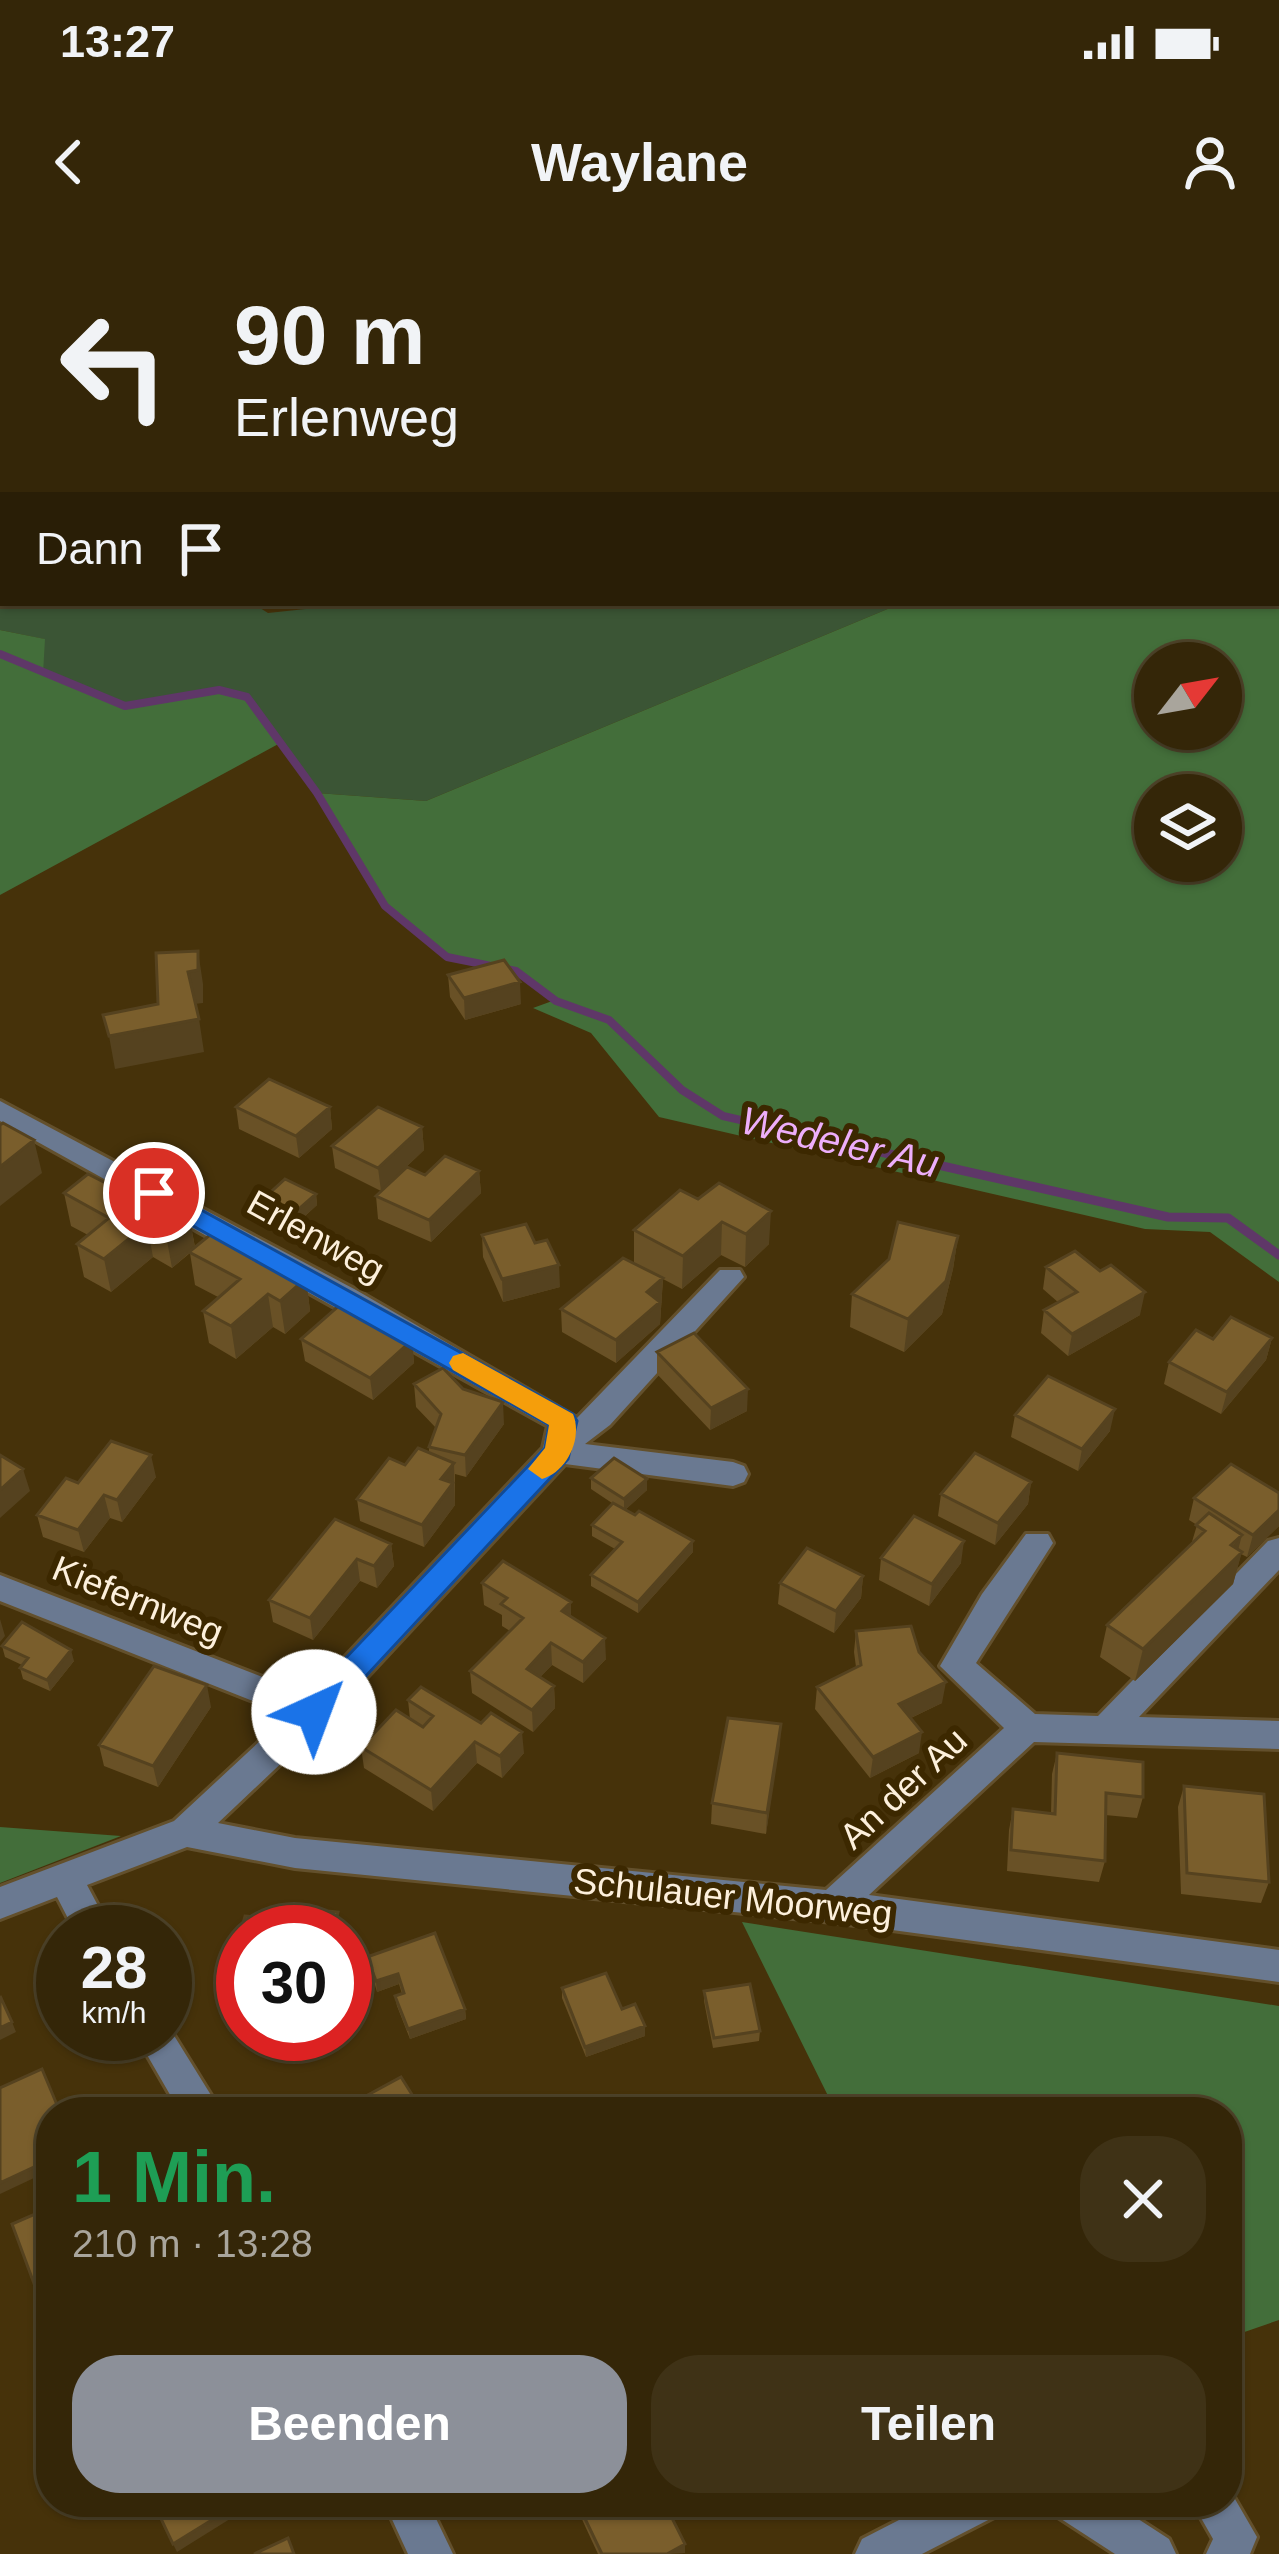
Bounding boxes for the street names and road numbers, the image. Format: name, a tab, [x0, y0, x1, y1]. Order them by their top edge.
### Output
street label: Erlenweg	[240, 1182, 392, 1290]
street label: Kiefernweg	[47, 1547, 229, 1653]
street label: An der Au	[831, 1719, 975, 1857]
street label: Schulauer Moorweg	[572, 1860, 894, 1934]

